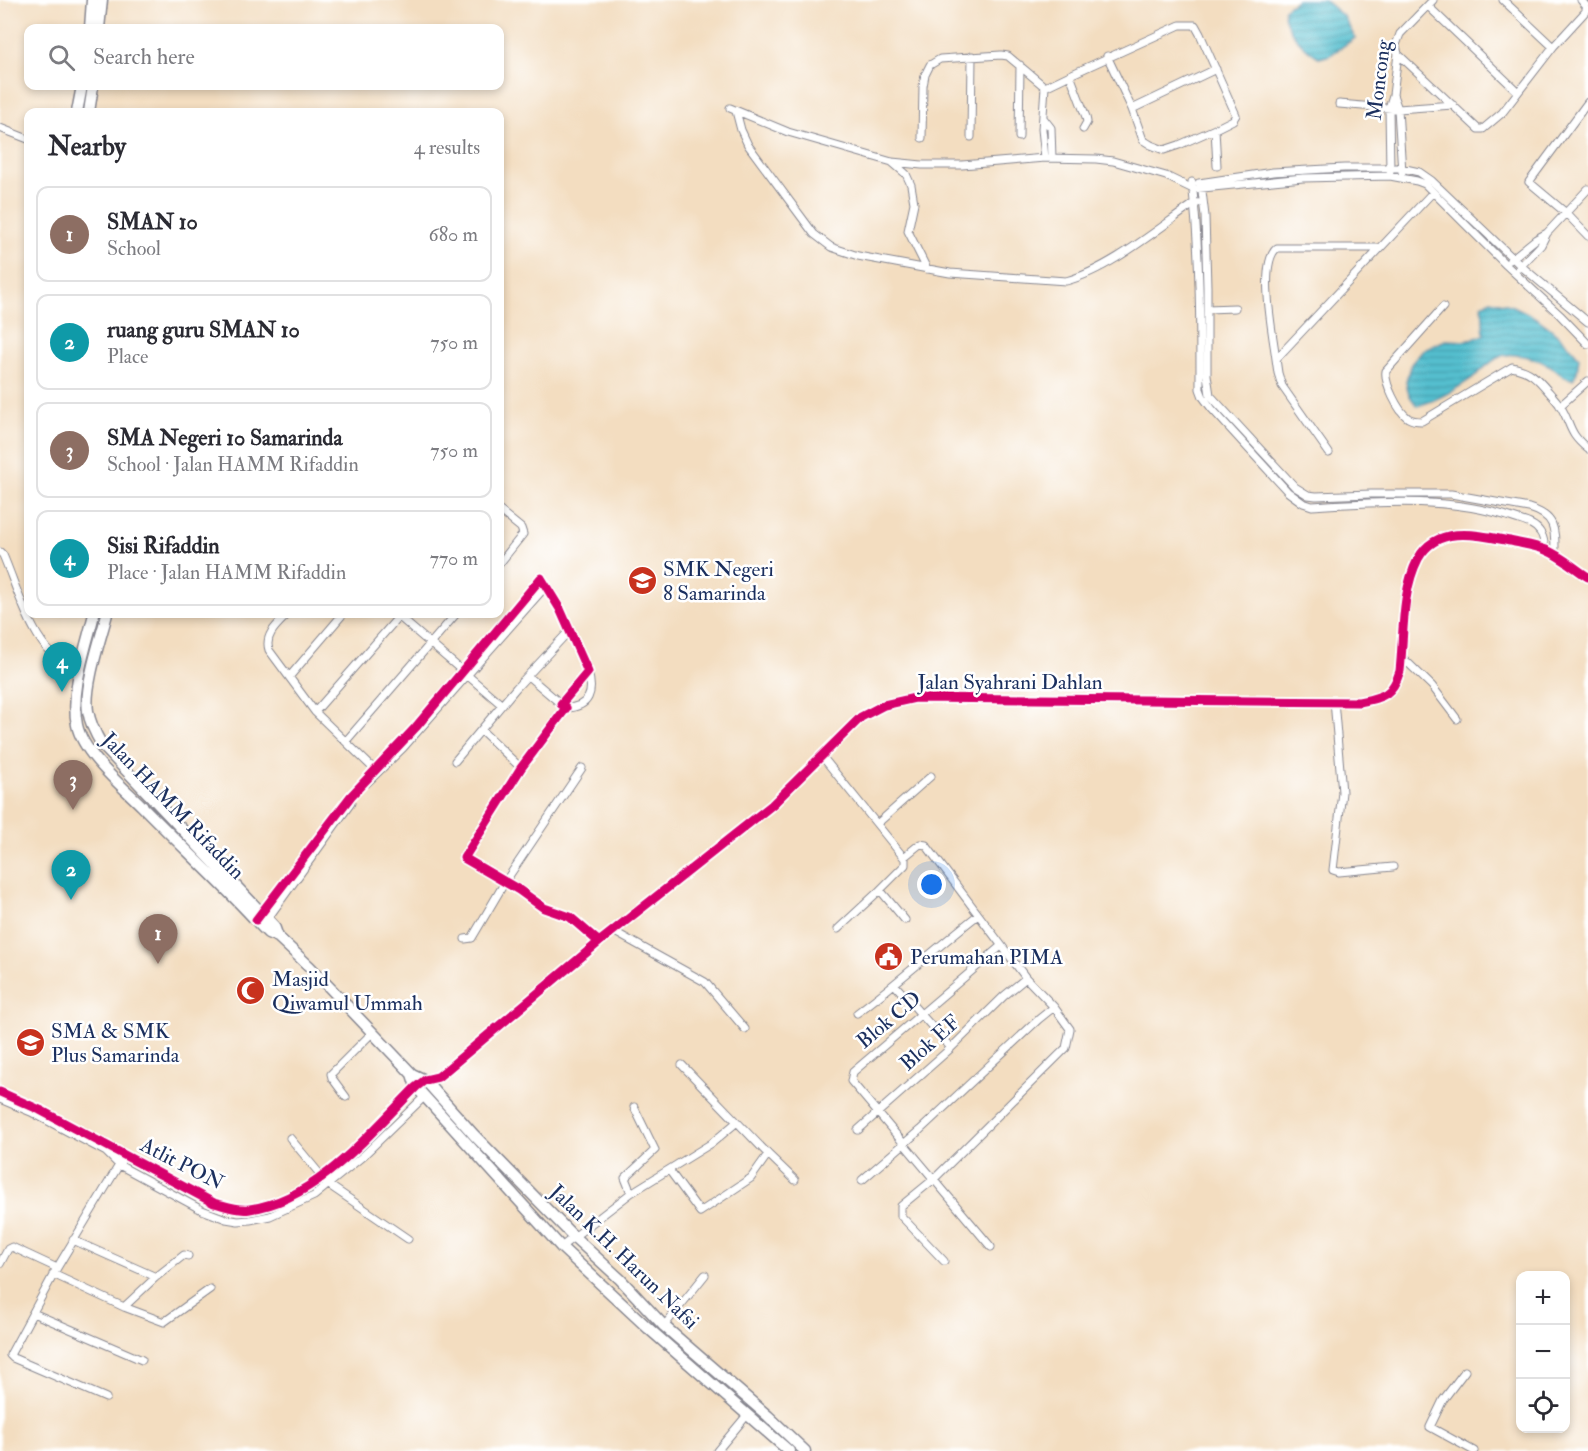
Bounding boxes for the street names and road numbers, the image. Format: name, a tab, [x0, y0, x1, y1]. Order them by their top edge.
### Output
street label: Moncong	[1361, 38, 1397, 122]
street label: Jalan Syahrani Dahlan	[916, 669, 1103, 696]
street label: Jalan HAMM Rifaddin	[95, 726, 250, 886]
street label: Blok CD	[851, 985, 927, 1055]
street label: Blok EF	[894, 1009, 966, 1077]
street label: Atlit PON	[135, 1131, 228, 1197]
street label: Jalan K.H. Harun Nafsi	[543, 1178, 705, 1335]

